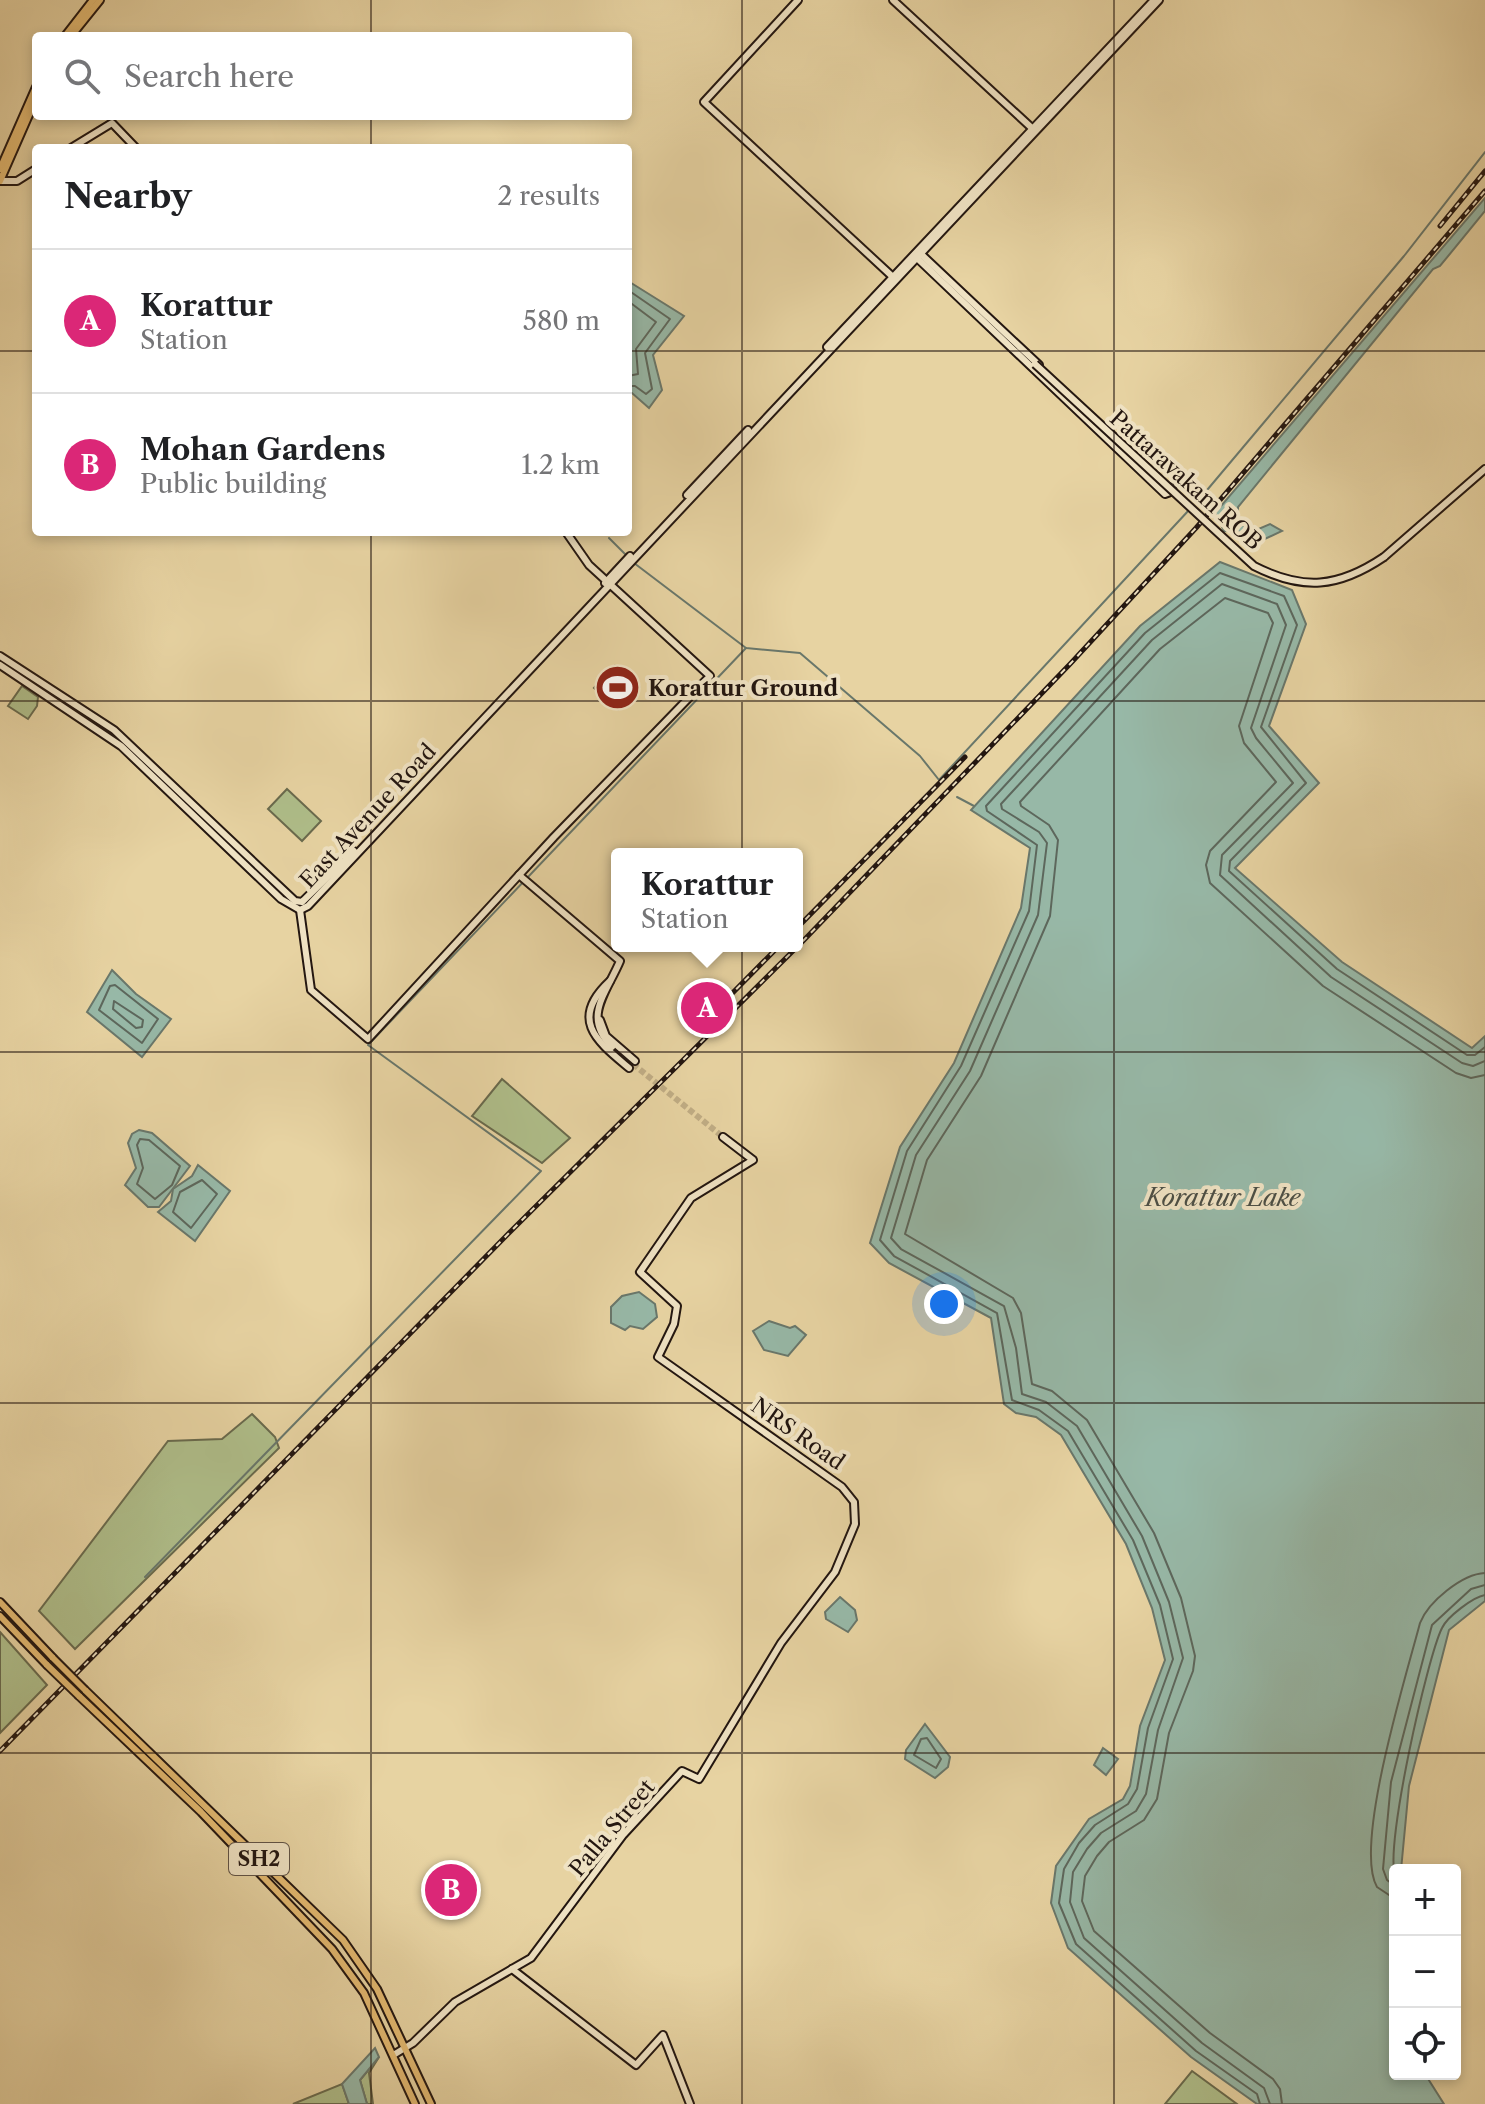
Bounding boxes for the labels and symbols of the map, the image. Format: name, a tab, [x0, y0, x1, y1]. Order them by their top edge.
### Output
street label: Pattaravakam ROB	[1104, 405, 1268, 555]
sports icon: Korattur Ground	[593, 664, 641, 712]
place label: Korattur Ground	[648, 675, 838, 702]
street label: East Avenue Road	[294, 738, 442, 894]
pin: A	[681, 978, 733, 1038]
water label: Korattur Lake	[1144, 1183, 1302, 1212]
your location	[924, 1284, 964, 1324]
street label: NRS Road	[746, 1392, 850, 1476]
street label: Palla Street	[564, 1774, 661, 1882]
road number: SH2	[229, 1843, 289, 1875]
pin: B	[425, 1860, 477, 1920]

